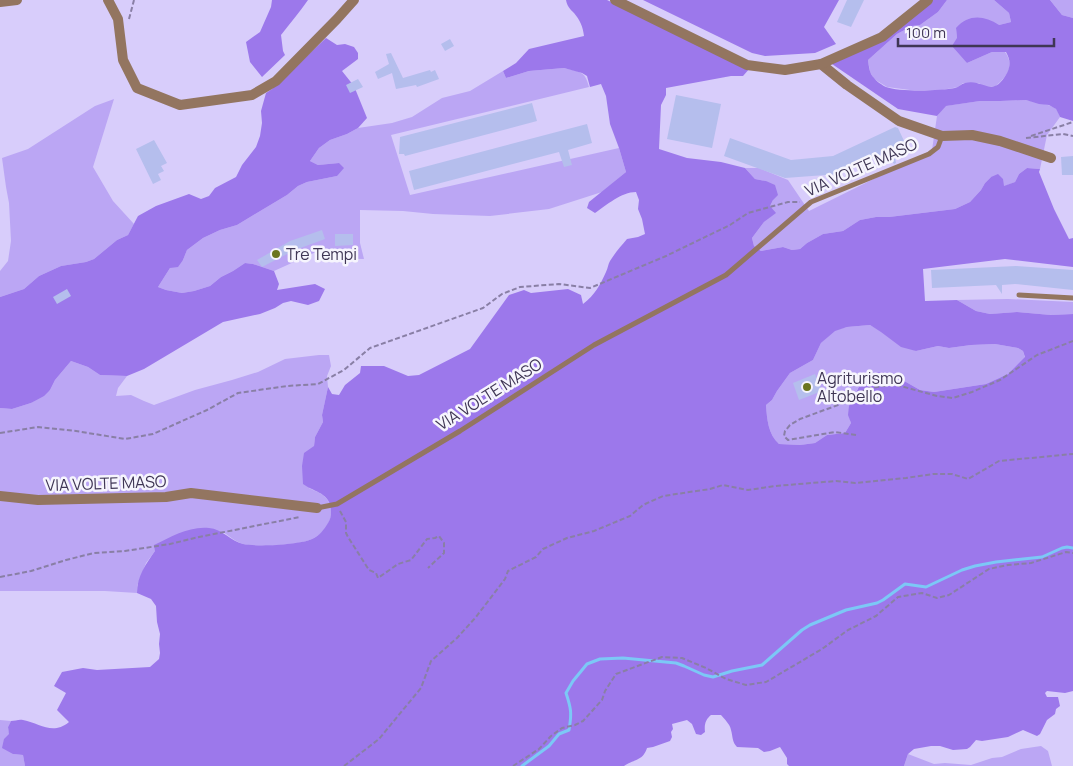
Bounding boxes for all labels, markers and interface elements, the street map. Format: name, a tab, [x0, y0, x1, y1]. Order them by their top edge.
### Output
scale bar	[898, 15, 1054, 47]
text: 100 m	[906, 22, 946, 43]
street label: VIA VOLTE MASO	[801, 132, 921, 202]
place label: Tre Tempi	[286, 243, 357, 265]
marker: Tre Tempi	[270, 248, 282, 260]
street label: VIA VOLTE MASO	[432, 352, 546, 435]
place label: Agriturismo Altobello	[817, 367, 903, 407]
marker: Agriturismo Altobello	[801, 381, 813, 393]
street label: VIA VOLTE MASO	[45, 470, 167, 496]

